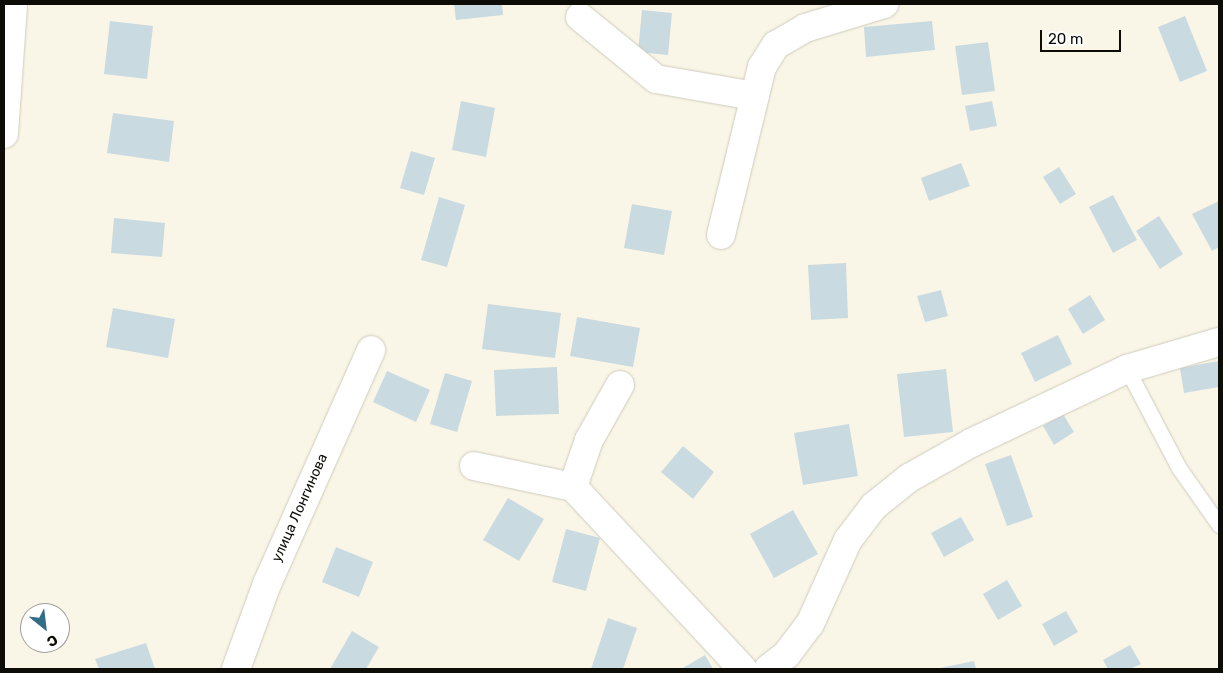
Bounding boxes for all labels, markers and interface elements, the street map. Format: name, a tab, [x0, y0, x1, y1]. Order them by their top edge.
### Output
scale bar	[1043, 20, 1124, 52]
text: 20 m	[1048, 30, 1083, 48]
street label: улица Лонгинова	[269, 451, 331, 565]
north arrow	[20, 603, 70, 653]
text: С	[44, 631, 60, 650]

